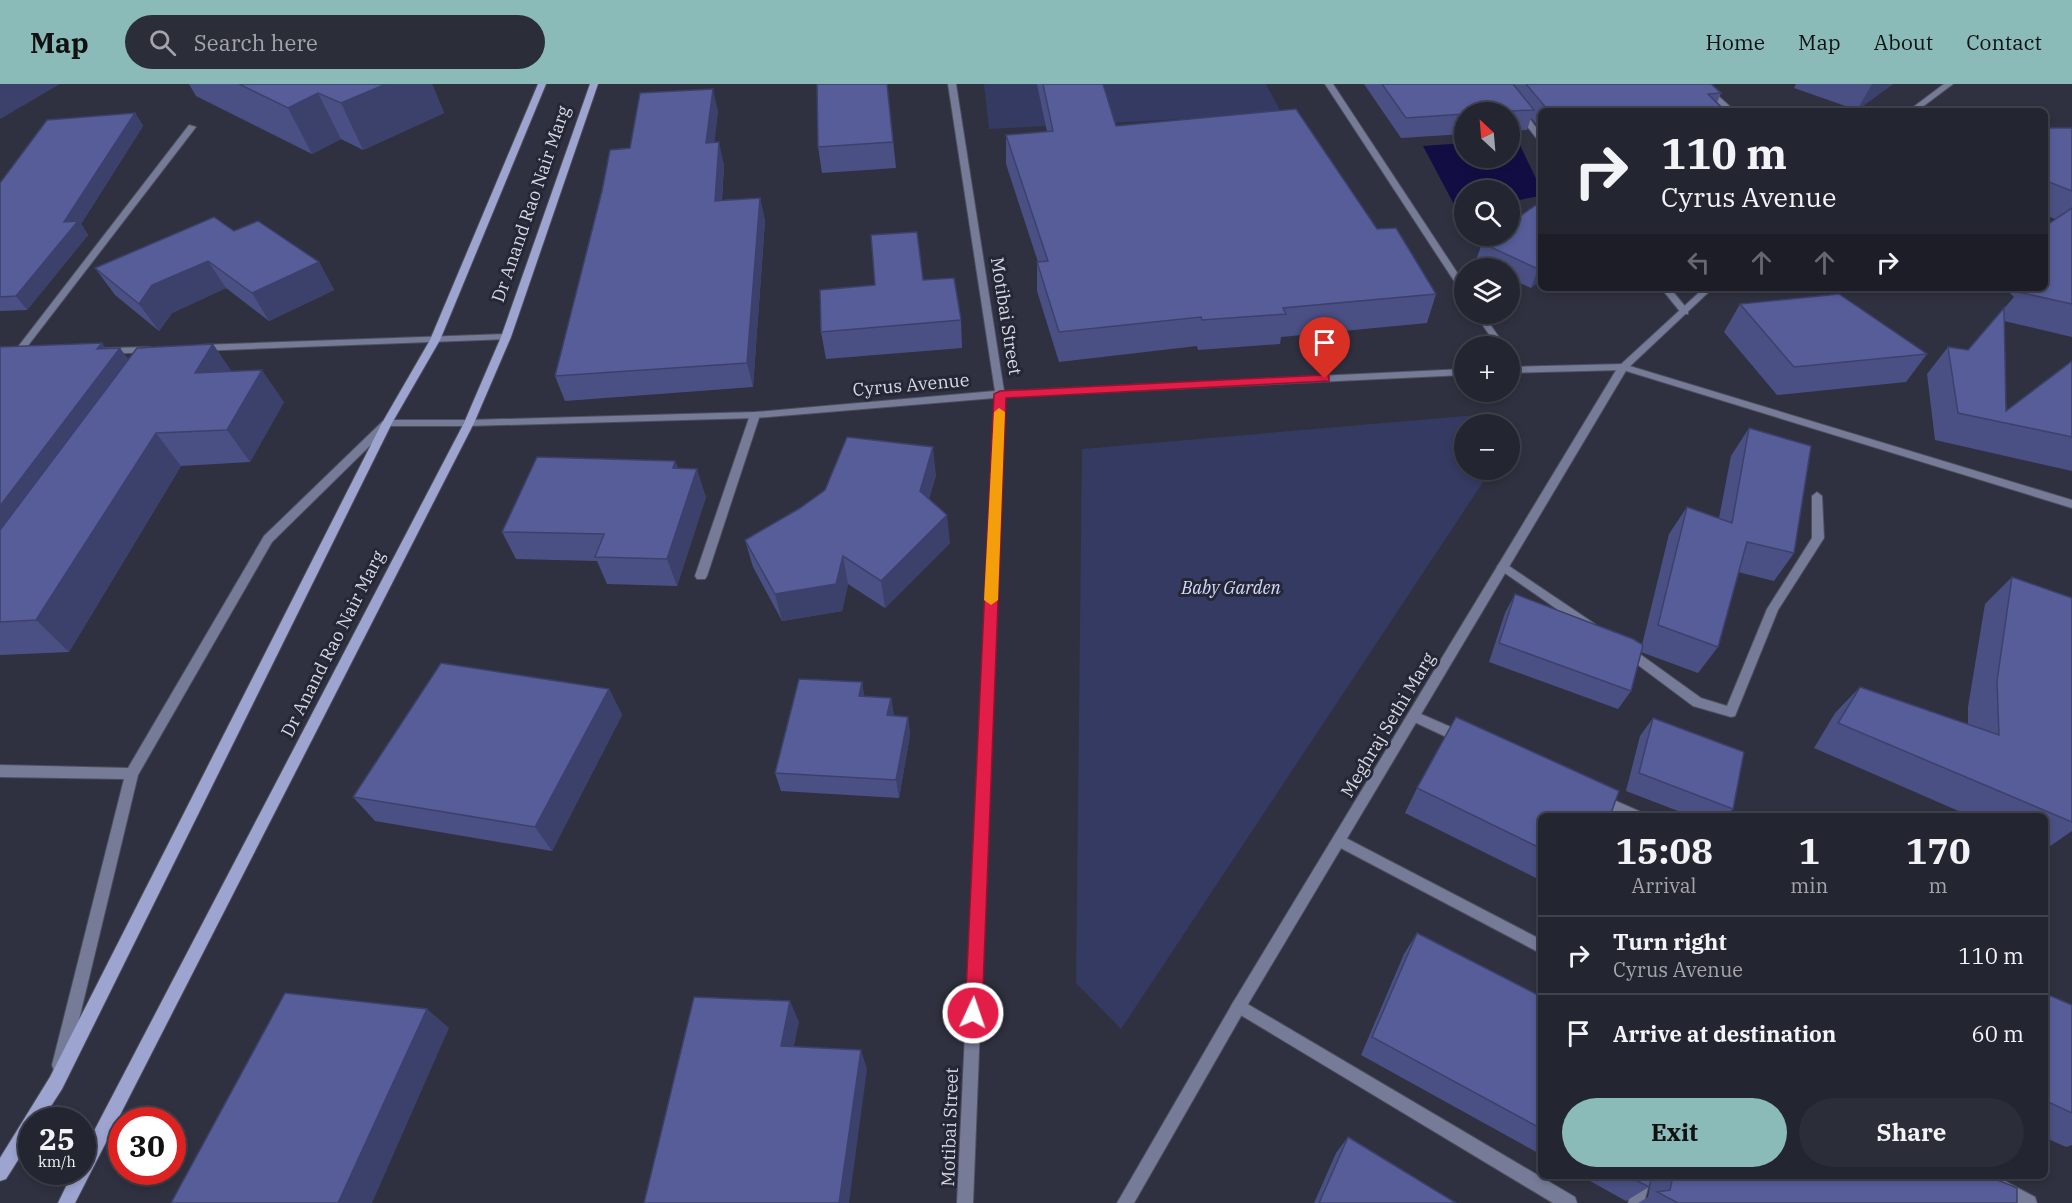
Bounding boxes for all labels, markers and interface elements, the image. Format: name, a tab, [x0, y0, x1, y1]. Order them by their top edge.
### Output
search box	[125, 15, 545, 69]
text: Map	[30, 24, 89, 61]
icon: search	[146, 26, 179, 59]
text: Search here	[194, 28, 318, 57]
text: Home	[1705, 28, 1765, 56]
text: Map	[1798, 28, 1841, 56]
text: About	[1874, 28, 1933, 56]
text: Contact	[1966, 28, 2042, 56]
street label: Dr Anand Rao Nair Marg	[486, 102, 575, 305]
north arrow	[1454, 102, 1520, 168]
map controls	[1454, 102, 1520, 480]
text: 110 m	[1661, 126, 1787, 181]
icon: right	[1562, 132, 1640, 210]
text: Cyrus Avenue	[1661, 179, 1837, 214]
button: search	[1454, 180, 1520, 246]
icon: left	[1682, 246, 1715, 279]
icon: ahead	[1745, 246, 1778, 279]
icon: ahead	[1808, 246, 1841, 279]
icon: right	[1871, 246, 1904, 279]
street label: Motibai Street	[986, 255, 1027, 377]
button: layers	[1454, 258, 1520, 324]
pin	[1299, 317, 1350, 379]
icon: arrive	[1308, 326, 1341, 359]
button: +	[1454, 336, 1520, 402]
street label: Cyrus Avenue	[852, 368, 970, 401]
button: −	[1454, 414, 1520, 480]
street label: Dr Anand Rao Nair Marg	[275, 546, 390, 741]
park label: Baby Garden	[1180, 576, 1282, 599]
street label: Meghraj Sethi Marg	[1335, 648, 1440, 801]
text: 15:08	[1615, 827, 1713, 874]
text: 1	[1798, 827, 1820, 874]
text: 170	[1906, 827, 1971, 874]
text: Arrival	[1632, 872, 1697, 899]
text: min	[1790, 872, 1828, 899]
text: m	[1929, 872, 1948, 899]
text: Turn right	[1613, 927, 1727, 956]
icon: right	[1562, 939, 1595, 972]
text: 110 m	[1958, 941, 2024, 970]
text: Cyrus Avenue	[1613, 956, 1743, 983]
position arrow	[941, 981, 1005, 1045]
icon: arrive	[1562, 1017, 1595, 1050]
text: Arrive at destination	[1613, 1019, 1836, 1048]
text: 60 m	[1972, 1019, 2024, 1048]
street label: Motibai Street	[936, 1067, 963, 1187]
button: Exit	[1562, 1098, 1787, 1167]
button: Share	[1799, 1098, 2024, 1167]
speed limit sign: 30	[108, 1107, 186, 1185]
text: 25	[39, 1119, 75, 1158]
text: km/h	[38, 1152, 76, 1171]

